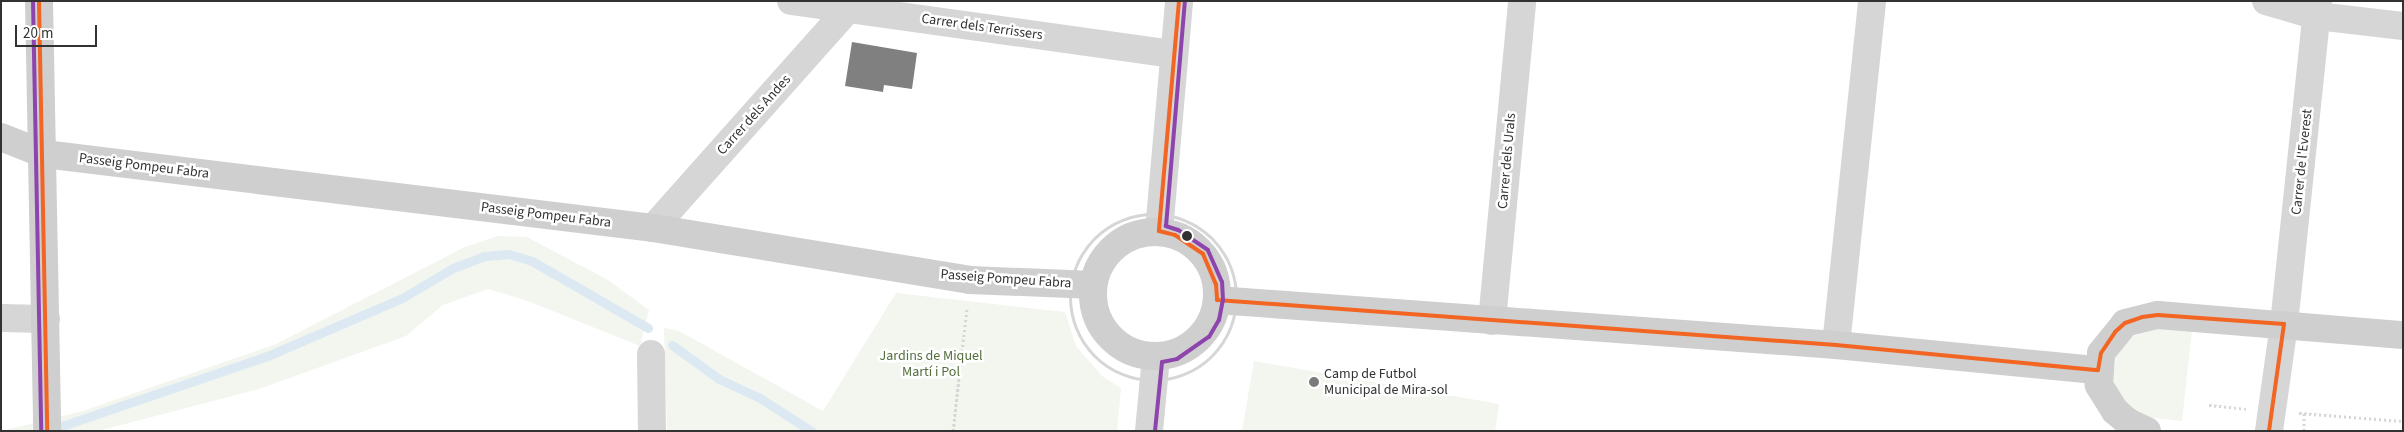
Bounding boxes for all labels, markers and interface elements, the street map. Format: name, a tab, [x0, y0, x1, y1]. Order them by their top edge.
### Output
street label: Carrer dels Terrissers	[920, 10, 1044, 44]
scale bar	[18, 15, 100, 47]
text: 20 m	[23, 23, 53, 44]
street label: Carrer dels Andes	[714, 71, 794, 159]
street label: Carrer de l'Everest	[2288, 108, 2316, 216]
street label: Carrer dels Urals	[1494, 112, 1520, 210]
street label: Passeig Pompeu Fabra	[78, 150, 210, 182]
street label: Passeig Pompeu Fabra	[480, 199, 612, 231]
unlabelled marker	[1182, 231, 1192, 241]
street label: Passeig Pompeu Fabra	[940, 266, 1072, 292]
park label: Jardins de Miquel Martí i Pol	[879, 348, 983, 381]
place label: Camp de Futbol Municipal de Mira-sol	[1324, 366, 1448, 398]
marker: Camp de Futbol Municipal de Mira-sol	[1308, 376, 1320, 388]

